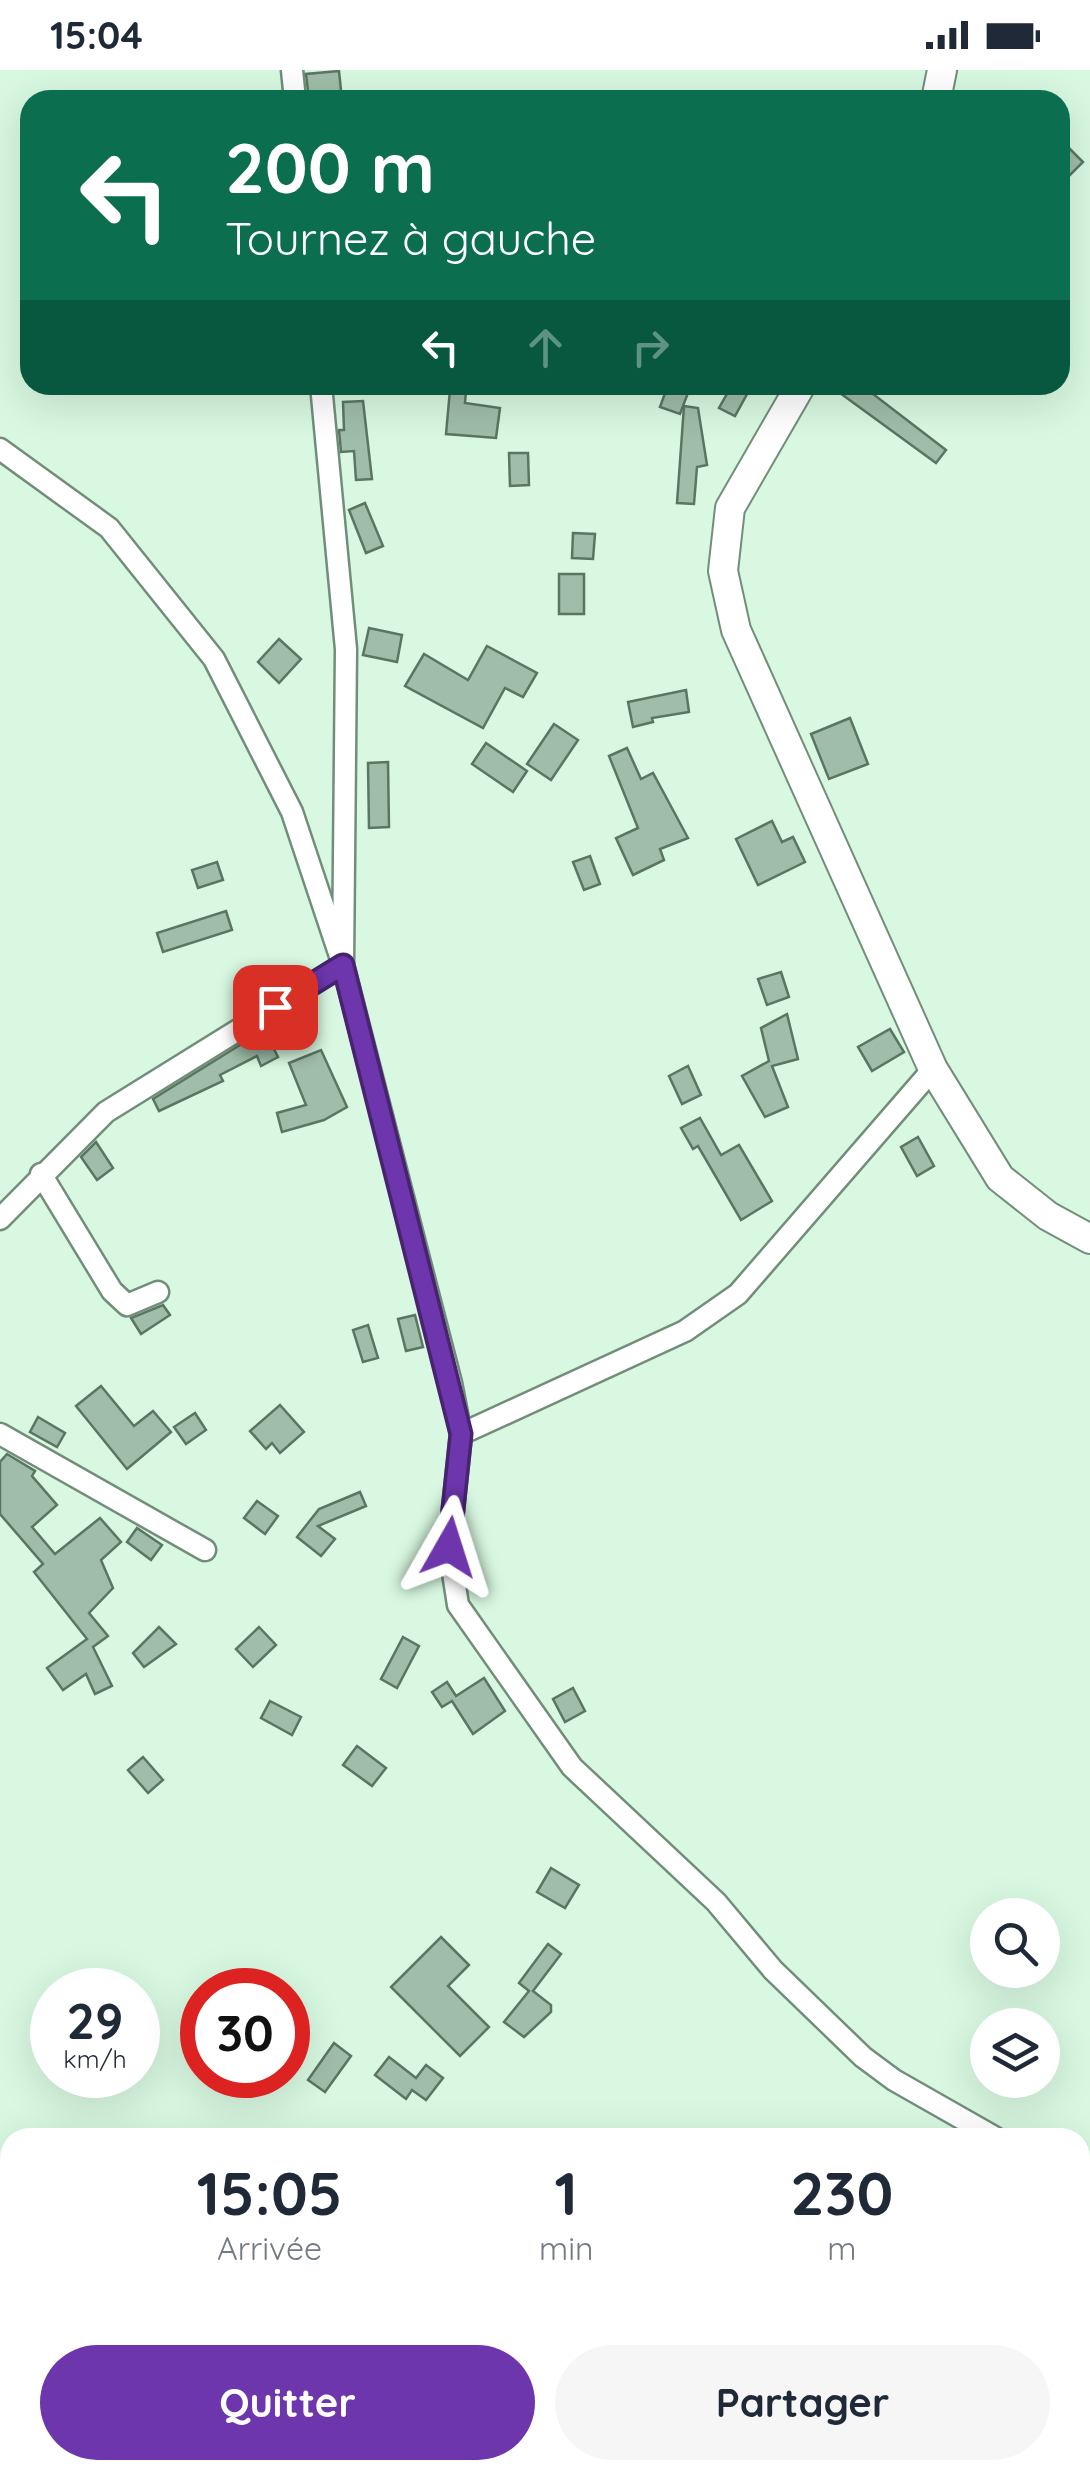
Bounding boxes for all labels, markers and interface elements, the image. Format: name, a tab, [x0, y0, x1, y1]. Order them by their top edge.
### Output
text: 15:04	[50, 11, 143, 59]
text: 200 m	[225, 123, 435, 211]
icon: left	[60, 130, 190, 260]
text: Tournez à gauche	[225, 210, 596, 266]
icon: left	[413, 320, 468, 375]
icon: ahead	[518, 320, 573, 375]
icon: right	[623, 320, 678, 375]
pin	[233, 965, 318, 1050]
icon: arrive	[248, 980, 303, 1035]
position arrow	[397, 1495, 501, 1599]
map controls	[970, 1898, 1060, 2098]
button: search	[970, 1898, 1060, 1988]
speed limit sign: 30	[180, 1968, 310, 2098]
text: 29	[67, 1989, 123, 2052]
button: layers	[970, 2008, 1060, 2098]
text: km/h	[63, 2043, 127, 2074]
text: 15:05	[197, 2155, 342, 2230]
text: 1	[555, 2155, 578, 2230]
text: 230	[790, 2155, 893, 2230]
text: Arrivée	[217, 2228, 322, 2268]
text: min	[539, 2228, 594, 2268]
text: m	[827, 2228, 856, 2268]
button: Quitter	[40, 2345, 535, 2460]
button: Partager	[555, 2345, 1050, 2460]

